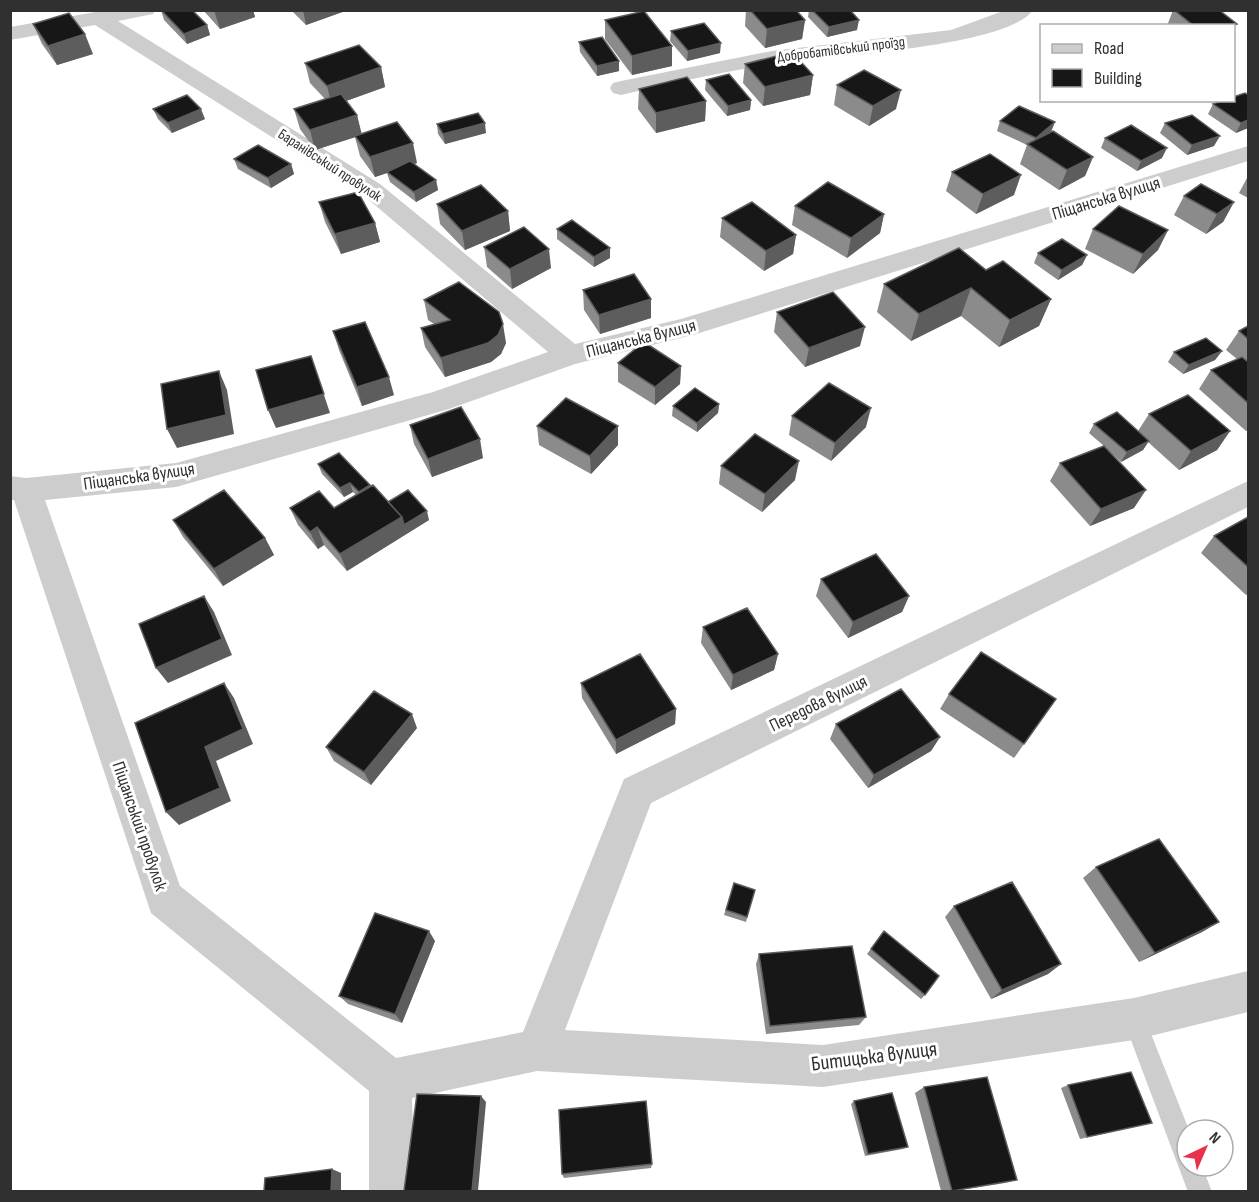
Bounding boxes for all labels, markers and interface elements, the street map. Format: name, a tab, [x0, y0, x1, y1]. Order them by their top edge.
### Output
legend	[1040, 24, 1235, 102]
street label: Добробатівський проїзд	[776, 32, 906, 67]
text: Road	[1094, 38, 1124, 59]
text: Building	[1094, 68, 1142, 89]
street label: Баранівський провулок	[274, 125, 386, 206]
street label: Піщанська вулиця	[1049, 172, 1163, 225]
street label: Піщанська вулиця	[584, 315, 698, 362]
street label: Піщанська вулиця	[82, 458, 196, 495]
street label: Передова вулиця	[766, 671, 870, 736]
street label: Піщанський провулок	[108, 759, 172, 894]
street label: Битицька вулиця	[810, 1036, 938, 1077]
north arrow	[1175, 1118, 1235, 1178]
text: N	[1205, 1128, 1224, 1148]

